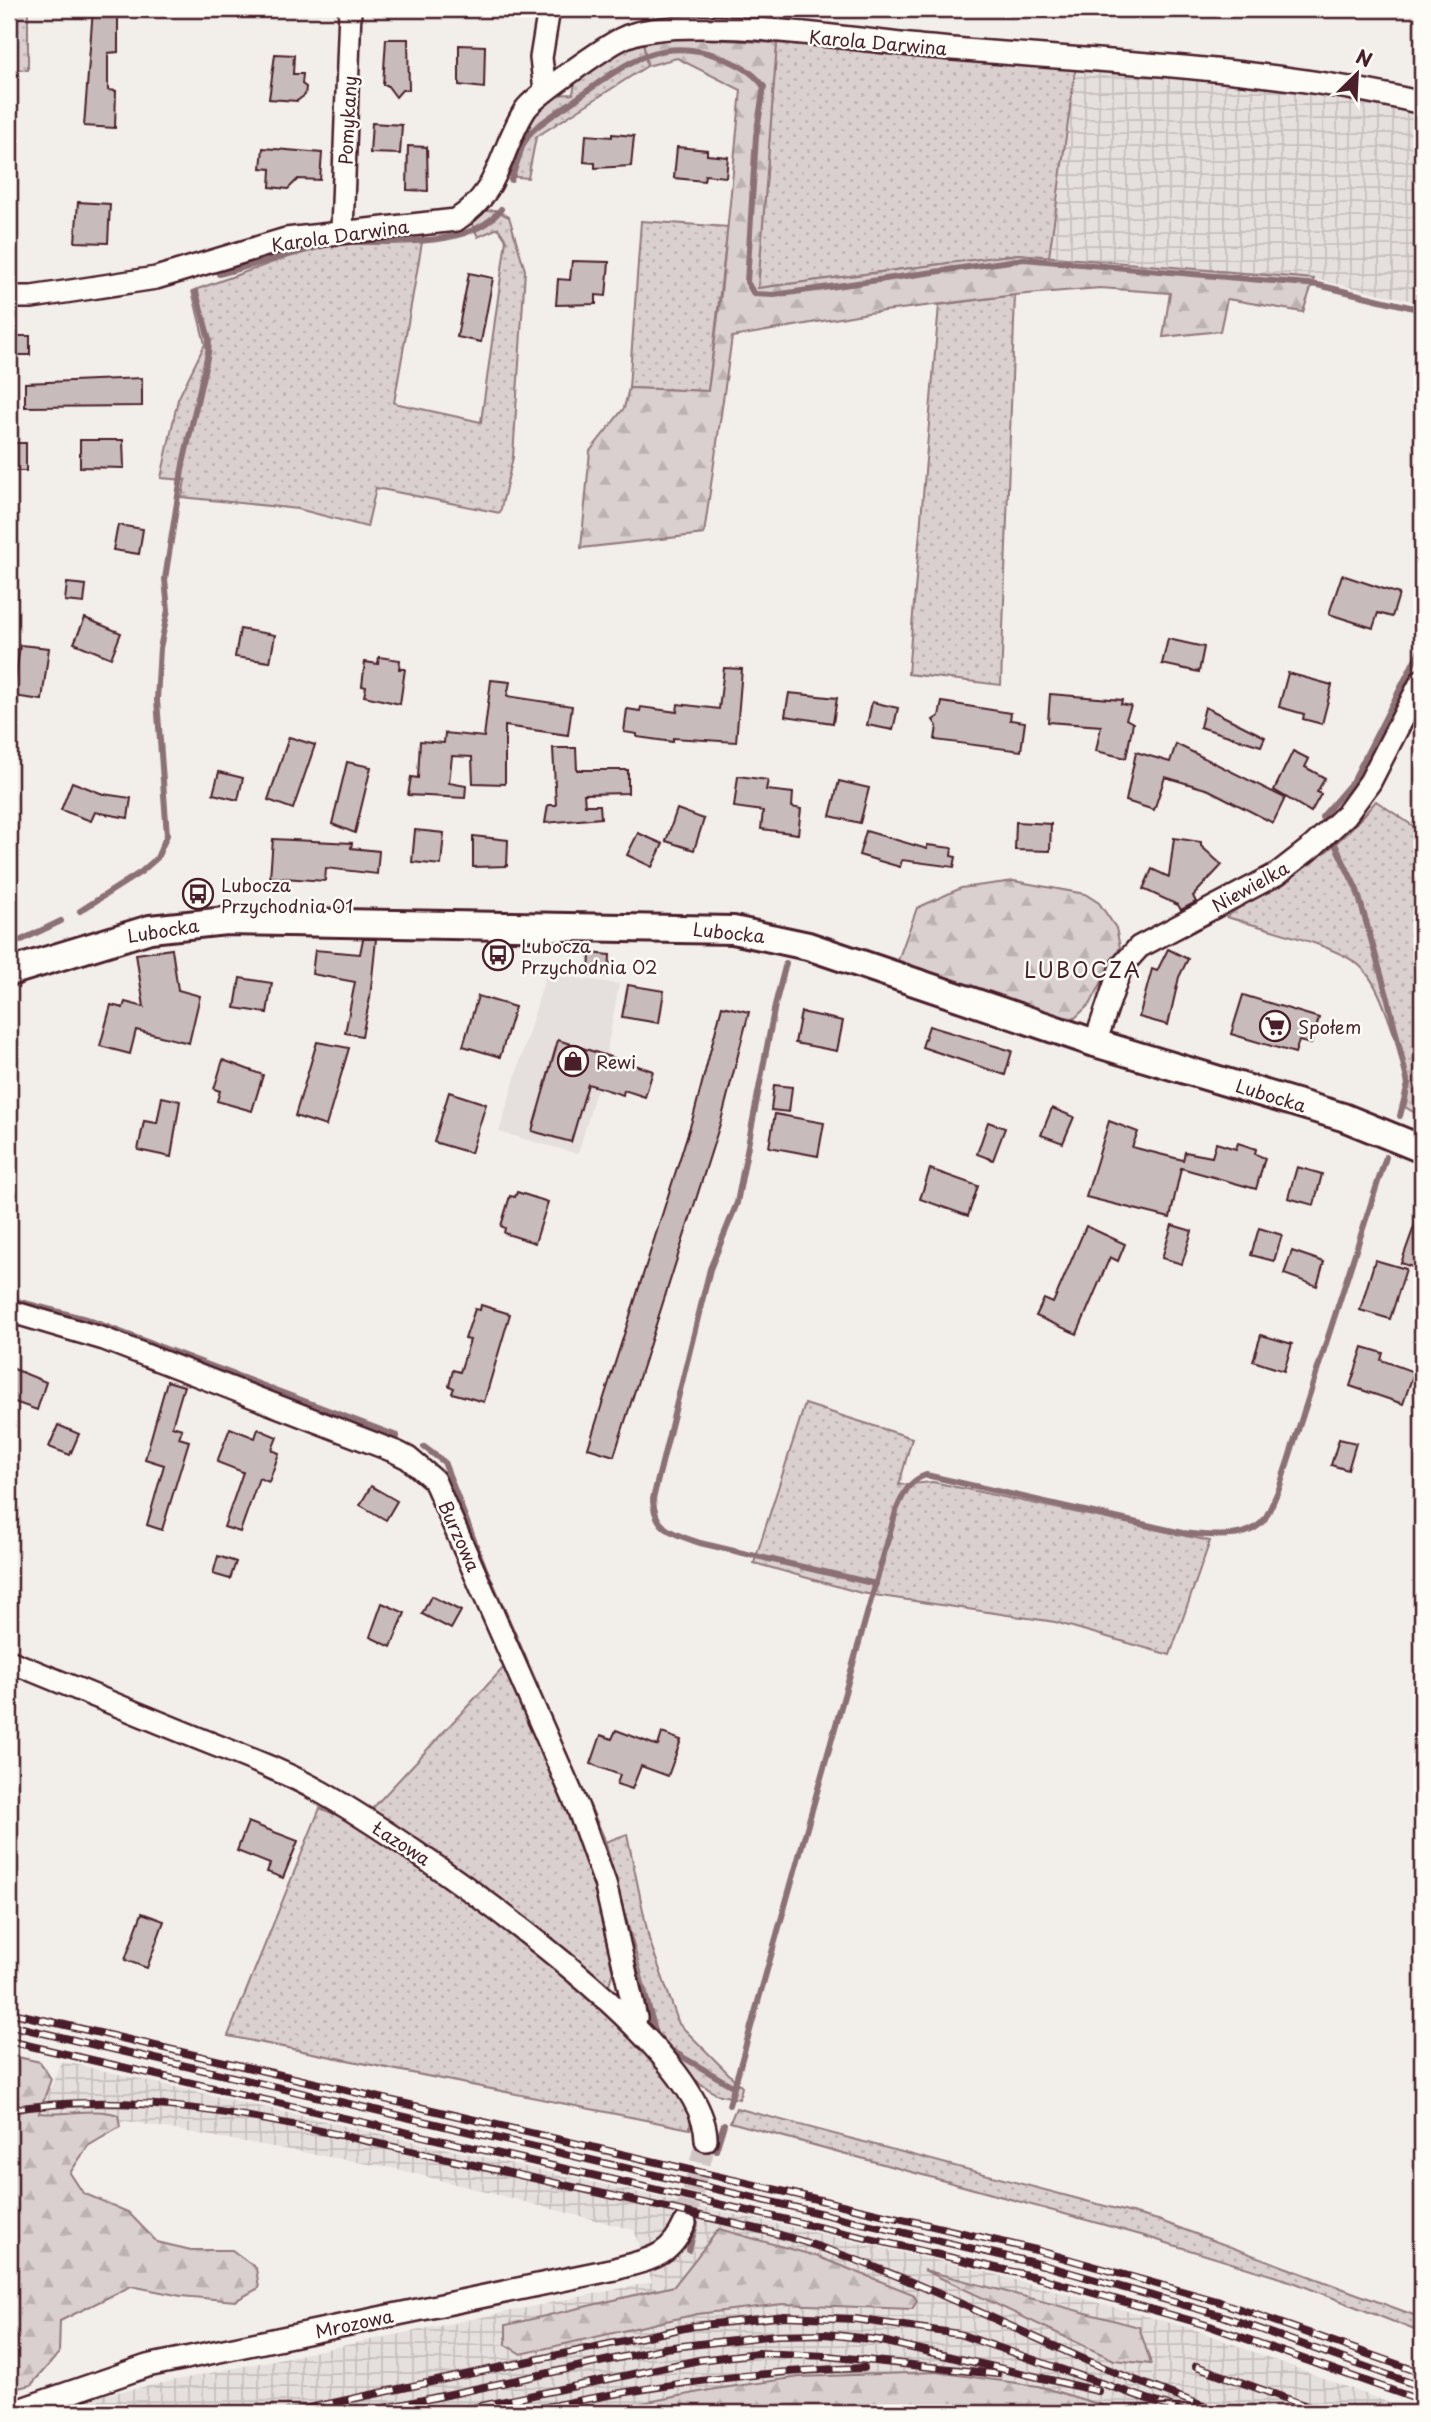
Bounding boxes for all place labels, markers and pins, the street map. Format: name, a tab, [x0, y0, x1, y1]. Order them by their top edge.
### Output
place label: Lubocza Przychodnia 01	[221, 871, 353, 919]
bus stop icon: Lubocza Przychodnia 01	[181, 877, 215, 911]
place label: Lubocza Przychodnia 02	[521, 932, 658, 980]
bus stop icon: Lubocza Przychodnia 02	[481, 938, 515, 972]
supermarket icon: Społem	[1258, 1009, 1292, 1043]
place label: Społem	[1298, 1013, 1361, 1040]
shop icon: Rewi	[556, 1044, 590, 1078]
place label: Rewi	[596, 1048, 636, 1075]

